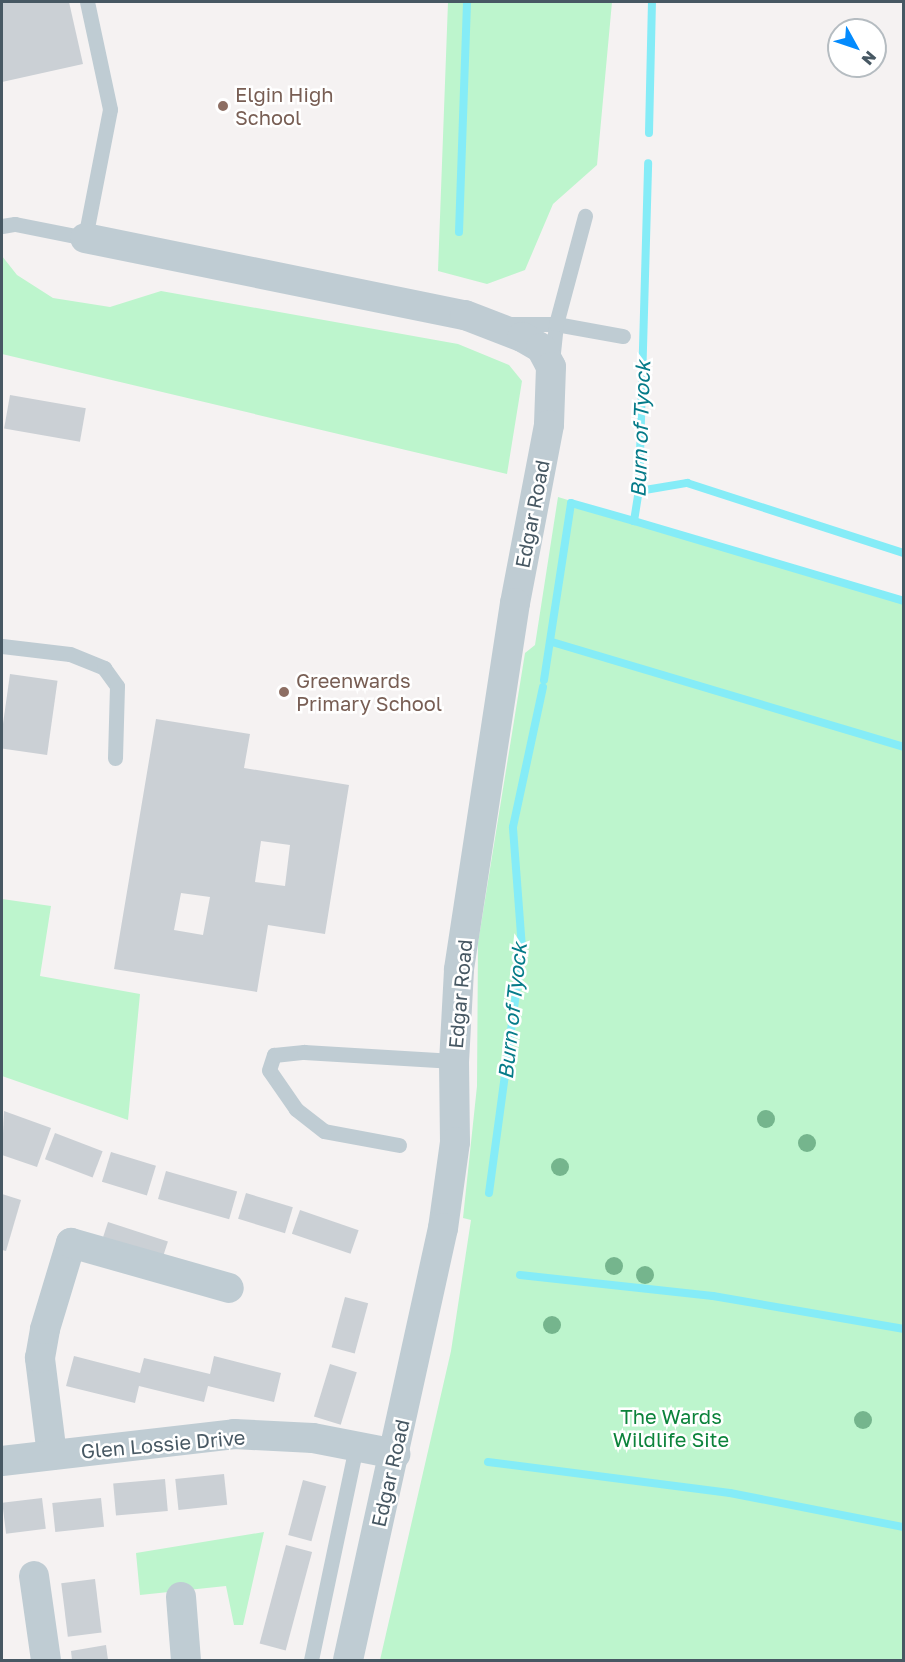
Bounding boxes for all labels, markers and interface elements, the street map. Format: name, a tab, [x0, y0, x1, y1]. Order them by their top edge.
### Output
north arrow	[827, 18, 887, 78]
text: N	[858, 47, 881, 69]
place label: Elgin High School	[235, 83, 334, 130]
marker: Elgin High School	[216, 99, 230, 113]
water label: Burn of Tyock	[625, 360, 655, 498]
street label: Edgar Road	[510, 458, 554, 570]
place label: Greenwards Primary School	[296, 668, 442, 715]
marker: Greenwards Primary School	[277, 685, 291, 699]
street label: Edgar Road	[443, 938, 477, 1050]
water label: Burn of Tyock	[492, 942, 532, 1080]
park label: The Wards Wildlife Site	[613, 1404, 729, 1451]
street label: Edgar Road	[366, 1417, 414, 1529]
street label: Glen Lossie Drive	[80, 1425, 246, 1463]

